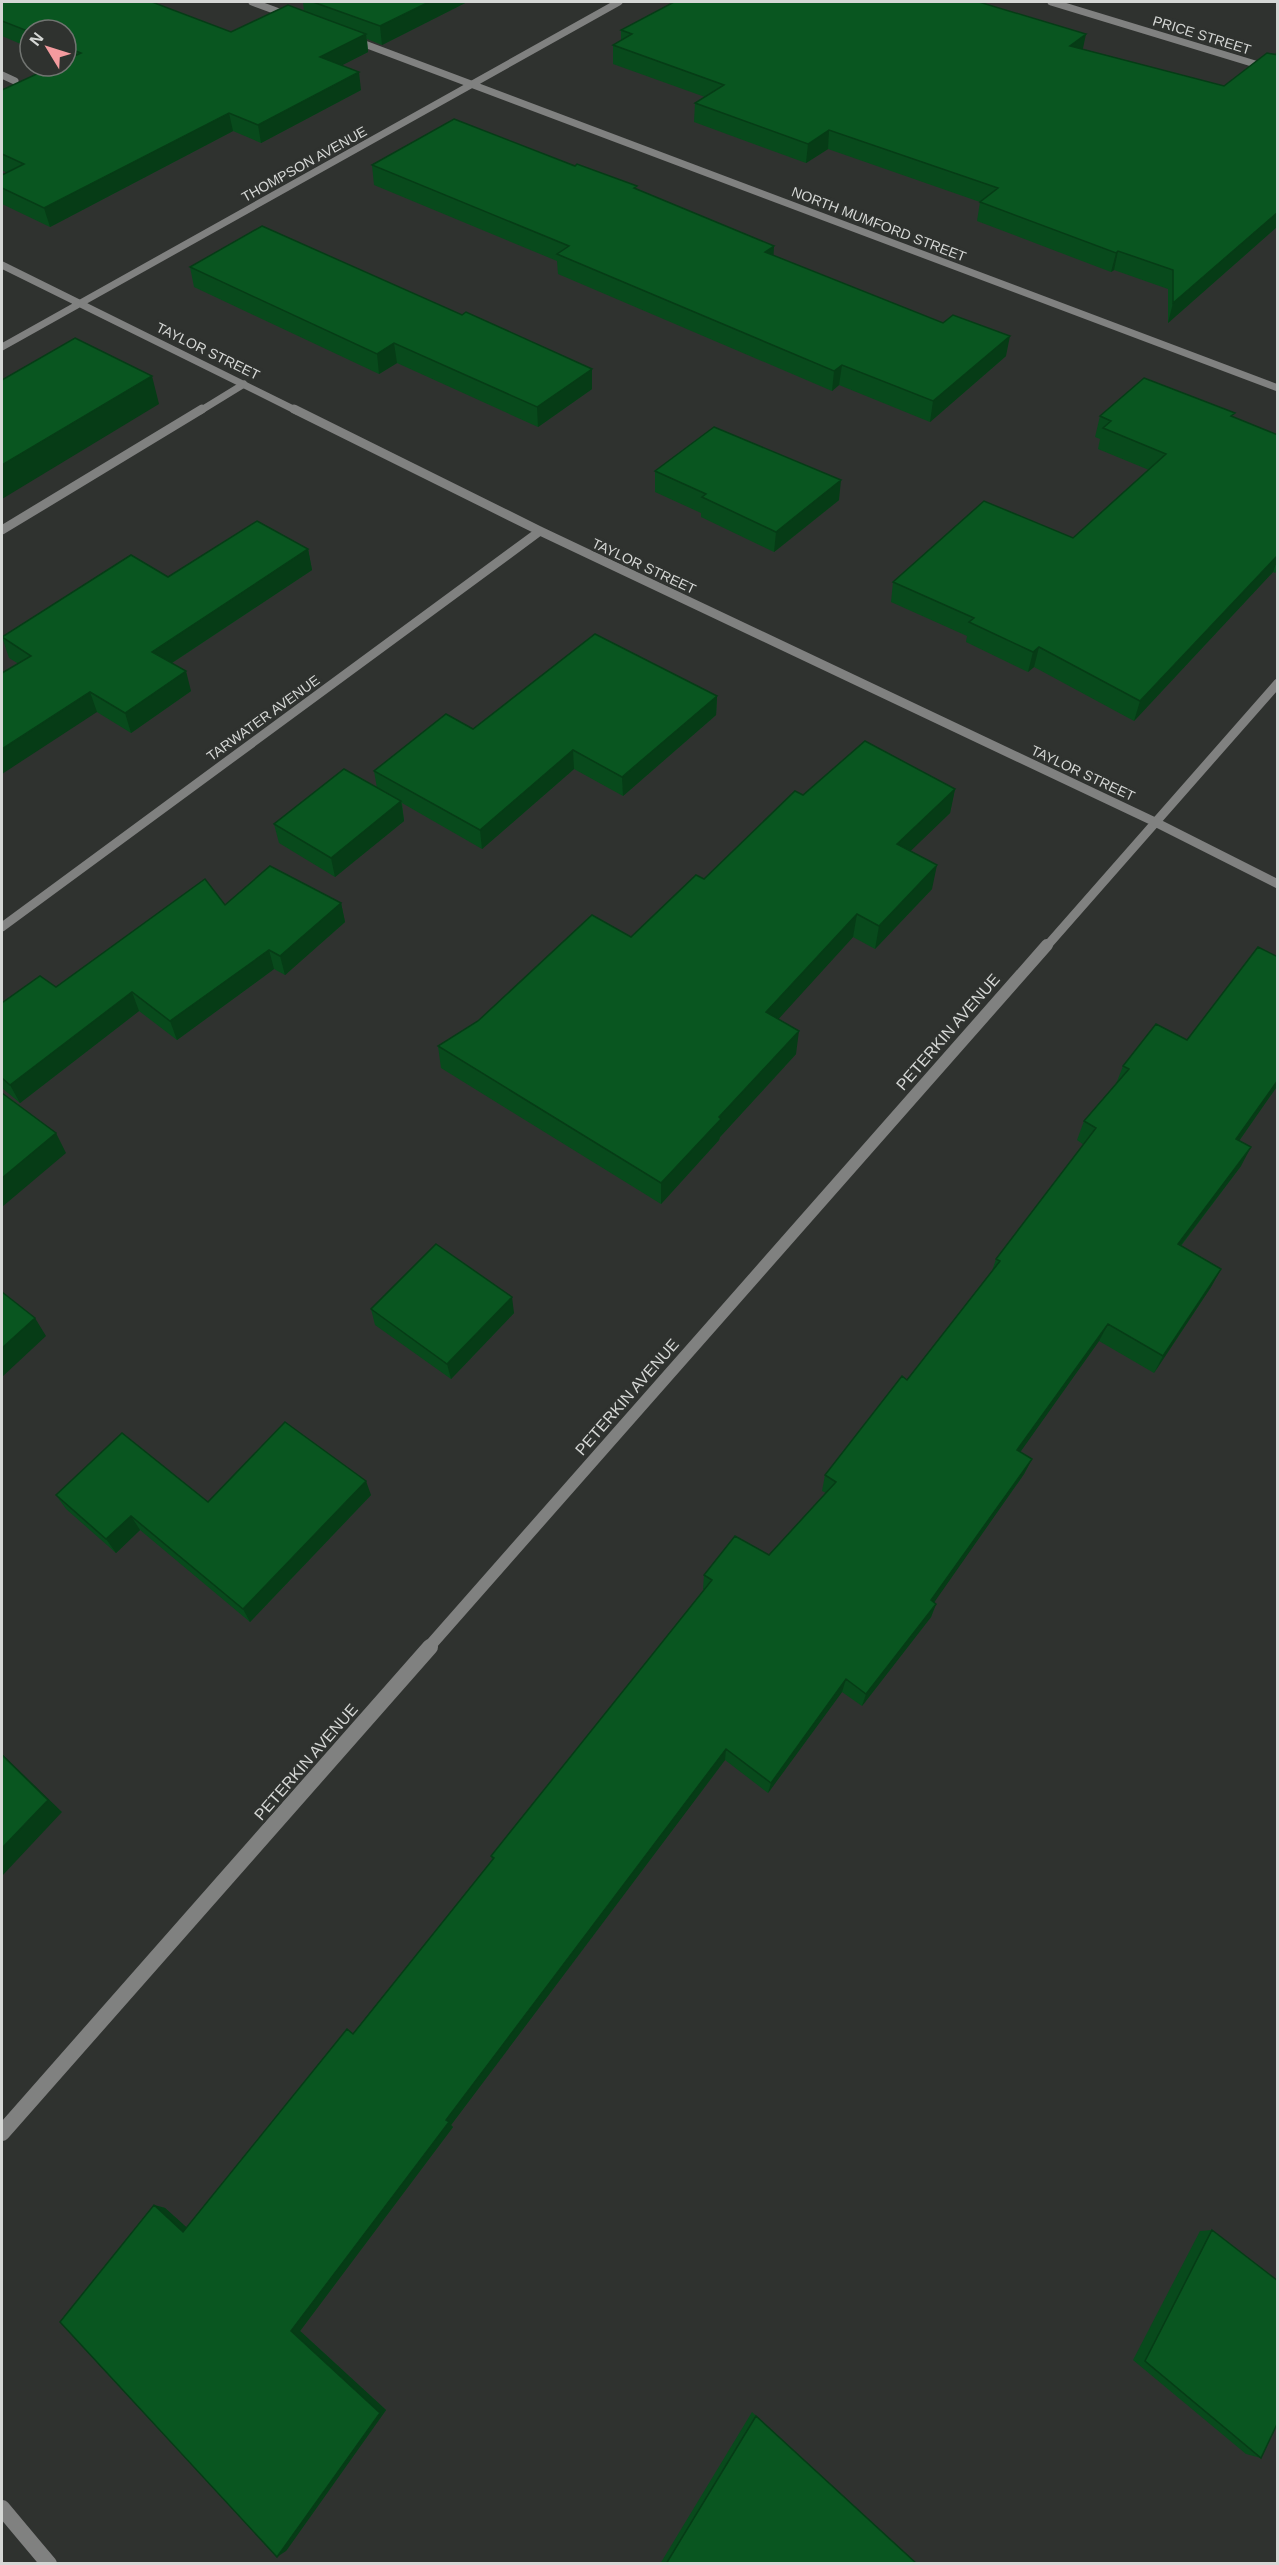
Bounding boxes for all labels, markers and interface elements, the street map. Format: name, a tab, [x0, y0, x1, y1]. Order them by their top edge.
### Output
street label: PRICE STREET	[1151, 12, 1253, 58]
north arrow	[18, 18, 78, 78]
text: N	[26, 29, 47, 49]
street label: THOMPSON AVENUE	[239, 123, 369, 205]
street label: NORTH MUMFORD STREET	[789, 183, 969, 265]
street label: TAYLOR STREET	[154, 319, 263, 383]
street label: TAYLOR STREET	[589, 535, 699, 597]
street label: TARWATER AVENUE	[204, 672, 322, 764]
street label: TAYLOR STREET	[1028, 742, 1138, 804]
street label: PETERKIN AVENUE	[893, 971, 1003, 1093]
street label: PETERKIN AVENUE	[572, 1336, 682, 1458]
street label: PETERKIN AVENUE	[251, 1701, 361, 1823]

